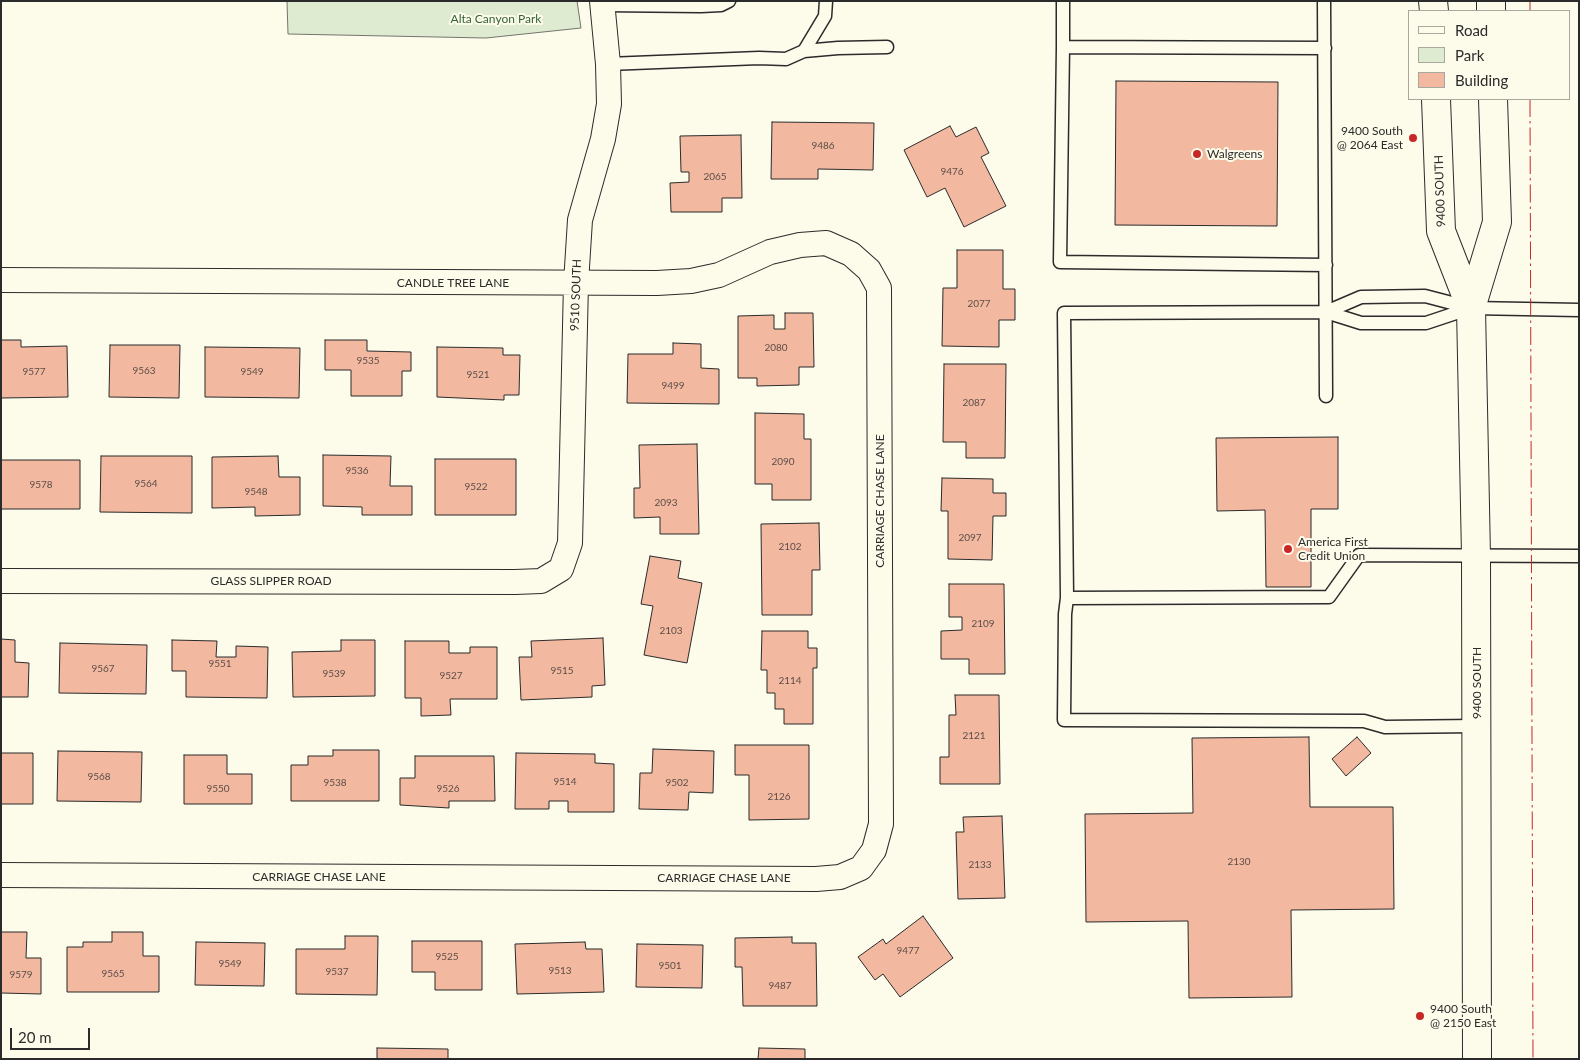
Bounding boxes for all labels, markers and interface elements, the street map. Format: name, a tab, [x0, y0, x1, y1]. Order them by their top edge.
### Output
legend	[1408, 10, 1570, 100]
park label: Alta Canyon Park	[451, 12, 541, 26]
text: Road	[1455, 21, 1488, 39]
text: Park	[1455, 46, 1484, 64]
text: Building	[1455, 71, 1508, 89]
place label: 9400 South @ 2064 East	[1337, 124, 1403, 152]
marker: 9400 South @ 2064 East	[1407, 132, 1419, 144]
house number: 9486	[811, 140, 835, 152]
place label: Walgreens	[1207, 147, 1262, 161]
marker: Walgreens	[1191, 148, 1203, 160]
street label: 9400 SOUTH	[1432, 155, 1448, 227]
house number: 9476	[940, 166, 964, 178]
house number: 2065	[703, 171, 727, 183]
street label: 9510 SOUTH	[568, 259, 584, 331]
street label: CANDLE TREE LANE	[397, 276, 509, 290]
house number: 2077	[967, 298, 991, 310]
house number: 2080	[764, 342, 788, 354]
house number: 9535	[356, 355, 380, 367]
house number: 9563	[132, 365, 156, 377]
house number: 9577	[22, 366, 46, 378]
house number: 9549	[240, 366, 264, 378]
house number: 9521	[466, 369, 490, 381]
house number: 9499	[661, 380, 685, 392]
house number: 2087	[962, 397, 986, 409]
street label: CARRIAGE CHASE LANE	[873, 434, 887, 568]
house number: 2090	[771, 456, 795, 468]
house number: 9536	[345, 465, 369, 477]
house number: 9564	[134, 478, 158, 490]
house number: 9578	[29, 479, 53, 491]
house number: 9522	[464, 481, 488, 493]
house number: 9548	[244, 486, 268, 498]
house number: 2093	[654, 497, 678, 509]
house number: 2097	[958, 532, 982, 544]
place label: America First Credit Union	[1298, 535, 1368, 563]
house number: 2102	[778, 541, 802, 553]
marker: America First Credit Union	[1282, 543, 1294, 555]
street label: GLASS SLIPPER ROAD	[210, 574, 332, 588]
house number: 2109	[971, 618, 995, 630]
house number: 2103	[659, 625, 683, 637]
street label: 9400 SOUTH	[1470, 647, 1484, 719]
house number: 9551	[208, 658, 232, 670]
house number: 9567	[91, 663, 115, 675]
house number: 9515	[550, 665, 574, 677]
house number: 9539	[322, 668, 346, 680]
house number: 9527	[439, 670, 463, 682]
house number: 2114	[778, 675, 802, 687]
house number: 2121	[962, 730, 986, 742]
house number: 9568	[87, 771, 111, 783]
house number: 9514	[553, 776, 577, 788]
house number: 9538	[323, 777, 347, 789]
house number: 9502	[665, 777, 689, 789]
house number: 9550	[206, 783, 230, 795]
house number: 9526	[436, 783, 460, 795]
house number: 2126	[767, 791, 791, 803]
house number: 2130	[1227, 856, 1251, 868]
house number: 2133	[968, 859, 992, 871]
street label: CARRIAGE CHASE LANE	[252, 870, 386, 884]
street label: CARRIAGE CHASE LANE	[657, 871, 791, 885]
house number: 9477	[896, 945, 920, 957]
house number: 9525	[435, 951, 459, 963]
house number: 9549	[218, 958, 242, 970]
house number: 9501	[658, 960, 682, 972]
house number: 9513	[548, 965, 572, 977]
house number: 9537	[325, 966, 349, 978]
house number: 9565	[101, 968, 125, 980]
house number: 9579	[9, 969, 33, 981]
house number: 9487	[768, 980, 792, 992]
place label: 9400 South @ 2150 East	[1430, 1002, 1496, 1030]
marker: 9400 South @ 2150 East	[1414, 1010, 1426, 1022]
scale bar	[12, 1018, 92, 1050]
text: 20 m	[18, 1028, 52, 1046]

